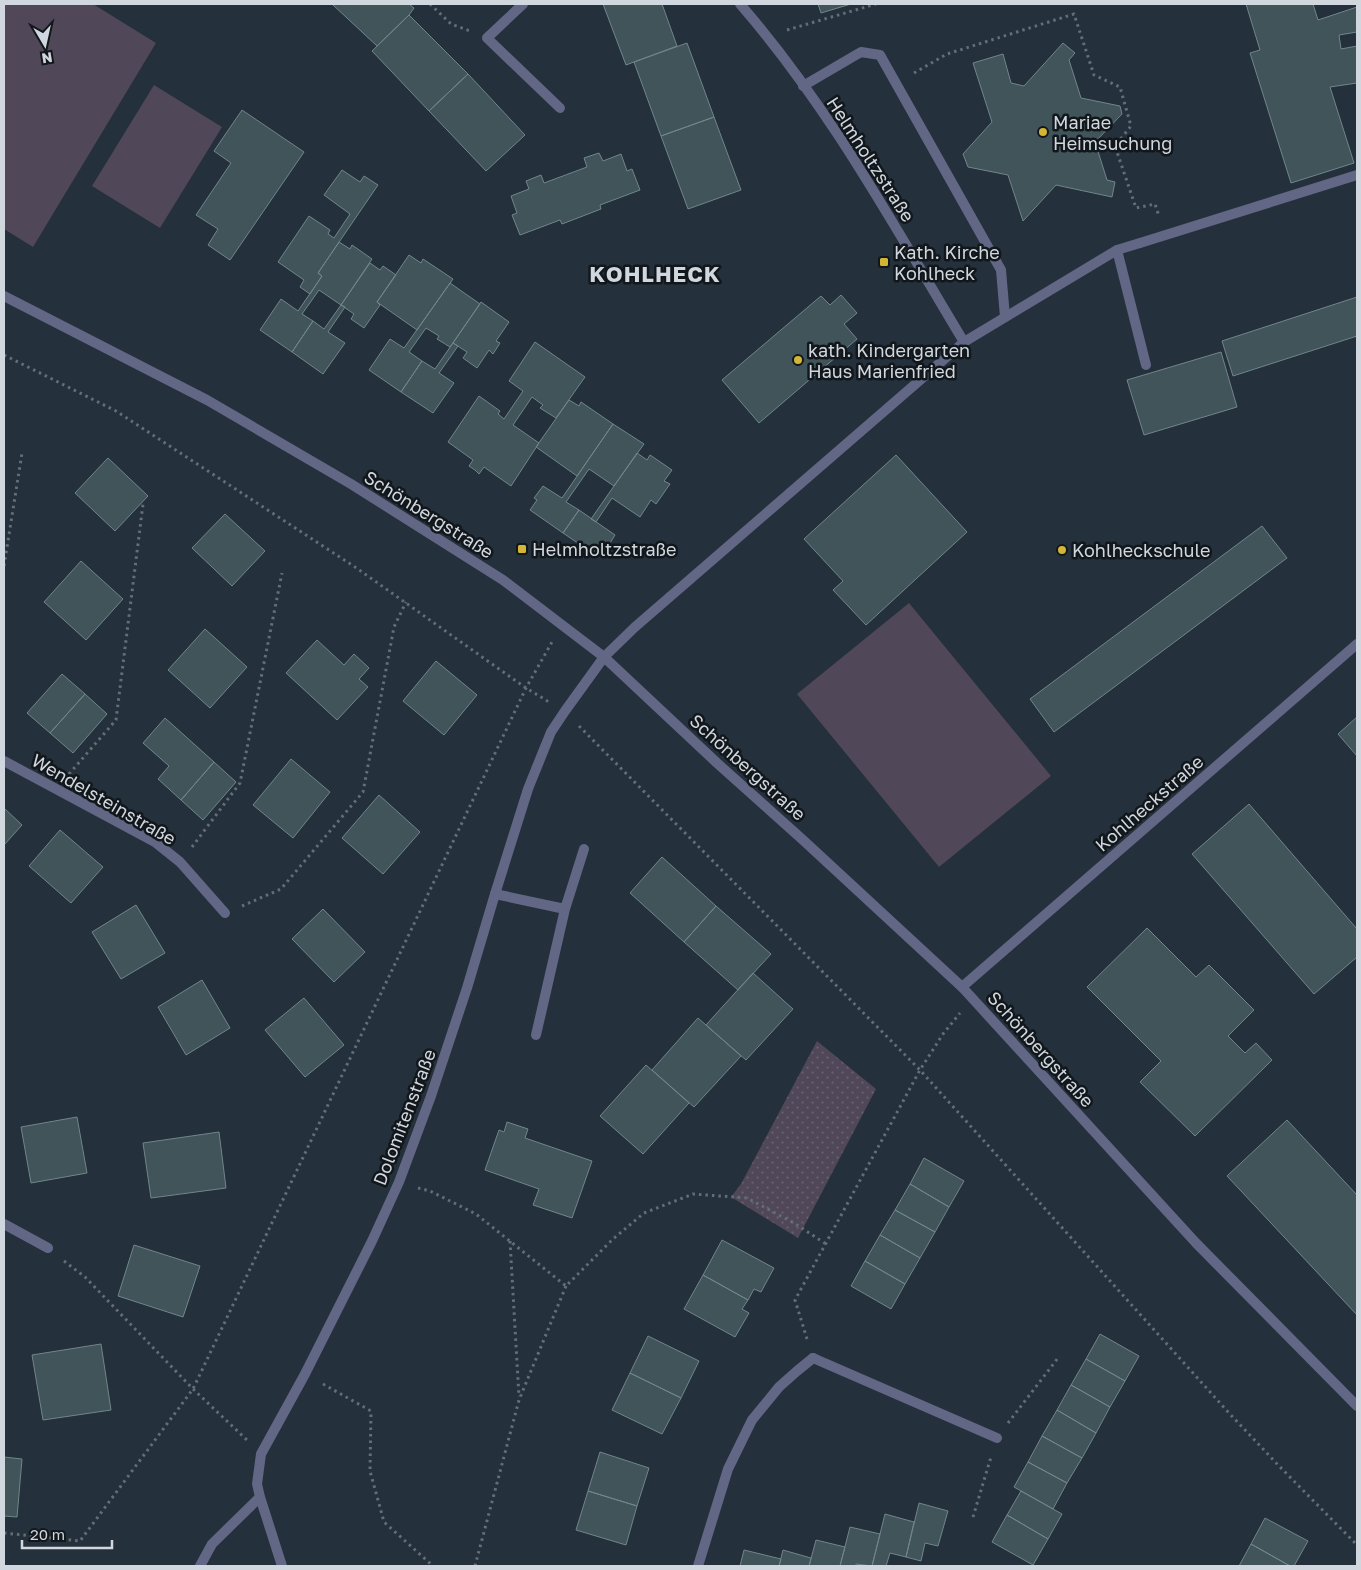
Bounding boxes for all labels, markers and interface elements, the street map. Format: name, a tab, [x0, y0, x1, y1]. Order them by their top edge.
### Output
north arrow	[20, 20, 70, 70]
text: N	[41, 49, 54, 68]
street label: Helmholtzstraße	[822, 92, 920, 226]
place label: Mariae Heimsuchung	[1053, 111, 1172, 154]
marker: Mariae Heimsuchung	[1037, 126, 1049, 138]
place label: Kath. Kirche Kohlheck	[894, 241, 1000, 284]
marker: Kath. Kirche Kohlheck	[878, 256, 890, 268]
district label: KOHLHECK	[589, 260, 721, 287]
place label: kath. Kindergarten Haus Marienfried	[808, 339, 970, 382]
marker: kath. Kindergarten Haus Marienfried	[792, 354, 804, 366]
street label: Schönbergstraße	[360, 465, 498, 563]
place label: Helmholtzstraße	[532, 538, 676, 560]
place label: Kohlheckschule	[1072, 539, 1211, 561]
marker: Helmholtzstraße	[516, 543, 528, 555]
marker: Kohlheckschule	[1056, 544, 1068, 556]
street label: Schönbergstraße	[686, 709, 810, 825]
street label: Wendelsteinstraße	[28, 749, 180, 849]
street label: Kohlheckstraße	[1091, 750, 1207, 856]
street label: Schönbergstraße	[983, 987, 1099, 1111]
street label: Dolomitenstraße	[368, 1046, 440, 1188]
scale bar	[22, 1518, 112, 1550]
text: 20 m	[30, 1525, 65, 1543]

